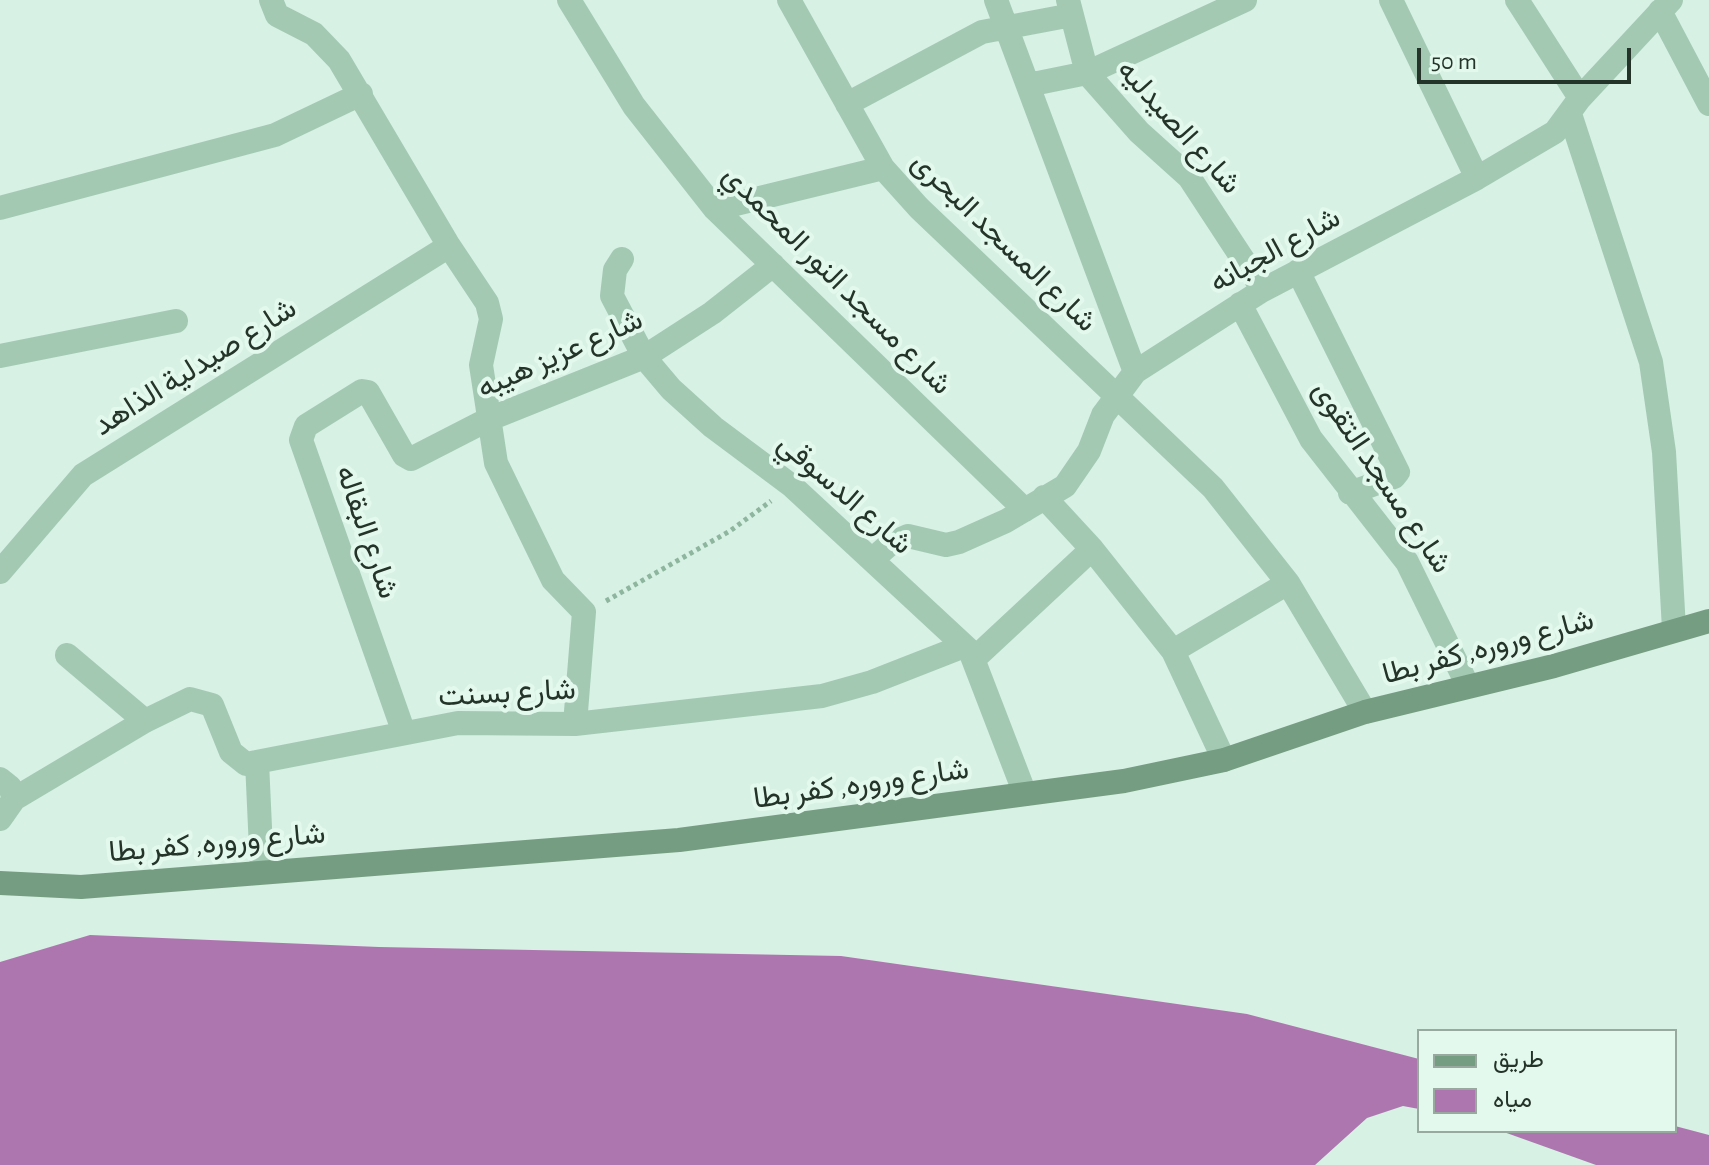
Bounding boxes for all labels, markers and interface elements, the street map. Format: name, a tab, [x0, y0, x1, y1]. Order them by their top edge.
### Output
scale bar	[1421, 32, 1635, 82]
text: 50 m	[1431, 50, 1477, 74]
street label: شارع الصيدليه	[1109, 52, 1249, 202]
street label: شارع المسجد البحرى	[904, 144, 1104, 340]
street label: شارع مسجد النور المحمدي	[715, 158, 959, 402]
street label: شارع الجبانه	[1203, 199, 1347, 301]
street label: شارع صيدلية الذاهد	[87, 290, 303, 444]
street label: شارع عزيز هيبه	[472, 302, 648, 406]
street label: شارع مسجد التقوى	[1304, 374, 1460, 580]
street label: شارع الدسوقي	[770, 426, 920, 562]
street label: شارع البقاله	[327, 461, 407, 603]
street label: شارع وروره, كفر بطا	[1378, 602, 1598, 692]
street label: شارع بسنت	[437, 671, 577, 715]
street label: شارع وروره, كفر بطا	[751, 751, 971, 817]
street label: شارع وروره, كفر بطا	[107, 816, 327, 870]
legend	[1417, 1029, 1677, 1133]
text: طريق	[1493, 1048, 1544, 1072]
text: مياه	[1493, 1088, 1532, 1112]

